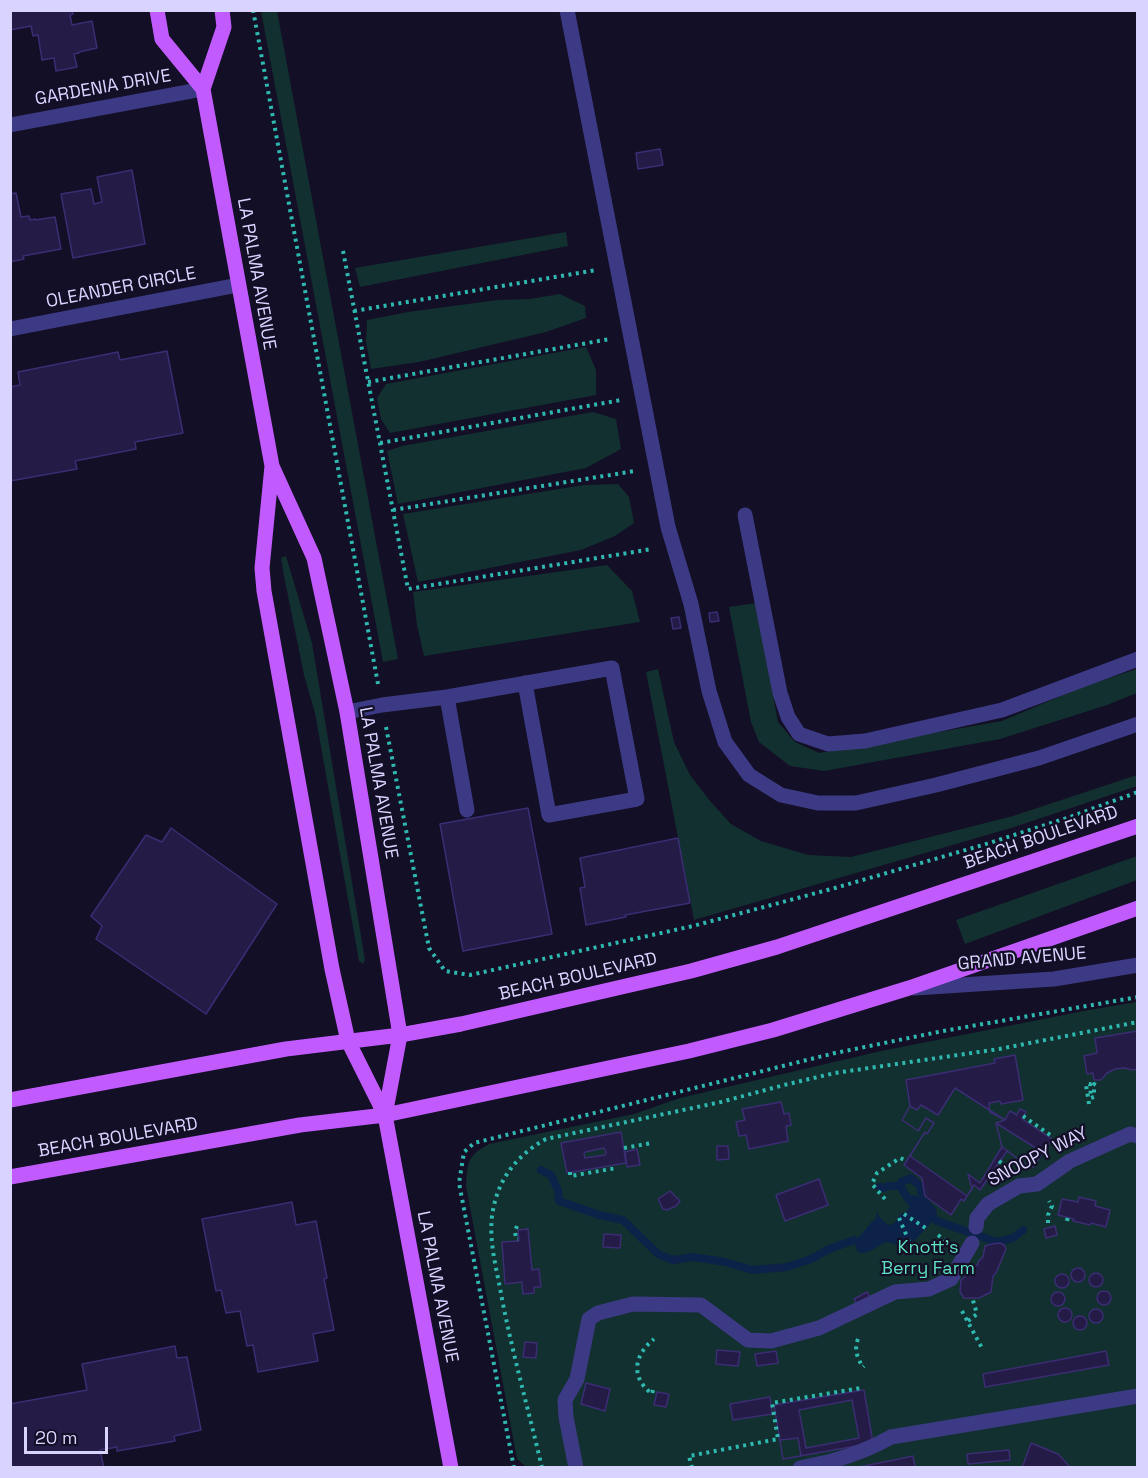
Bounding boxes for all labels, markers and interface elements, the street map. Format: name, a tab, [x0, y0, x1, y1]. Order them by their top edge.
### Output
street label: GARDENIA DRIVE	[33, 65, 173, 111]
street label: LA PALMA AVENUE	[232, 196, 280, 352]
street label: OLEANDER CIRCLE	[44, 263, 198, 313]
street label: LA PALMA AVENUE	[354, 705, 402, 861]
street label: BEACH BOULEVARD	[961, 801, 1121, 875]
street label: GRAND AVENUE	[957, 943, 1087, 975]
street label: BEACH BOULEVARD	[497, 948, 659, 1006]
street label: BEACH BOULEVARD	[36, 1113, 200, 1163]
street label: SNOOPY WAY	[984, 1122, 1092, 1192]
street label: LA PALMA AVENUE	[412, 1209, 462, 1365]
park label: Knott's Berry Farm	[881, 1237, 975, 1280]
scale bar	[27, 1415, 111, 1453]
text: 20 m	[35, 1426, 78, 1449]

